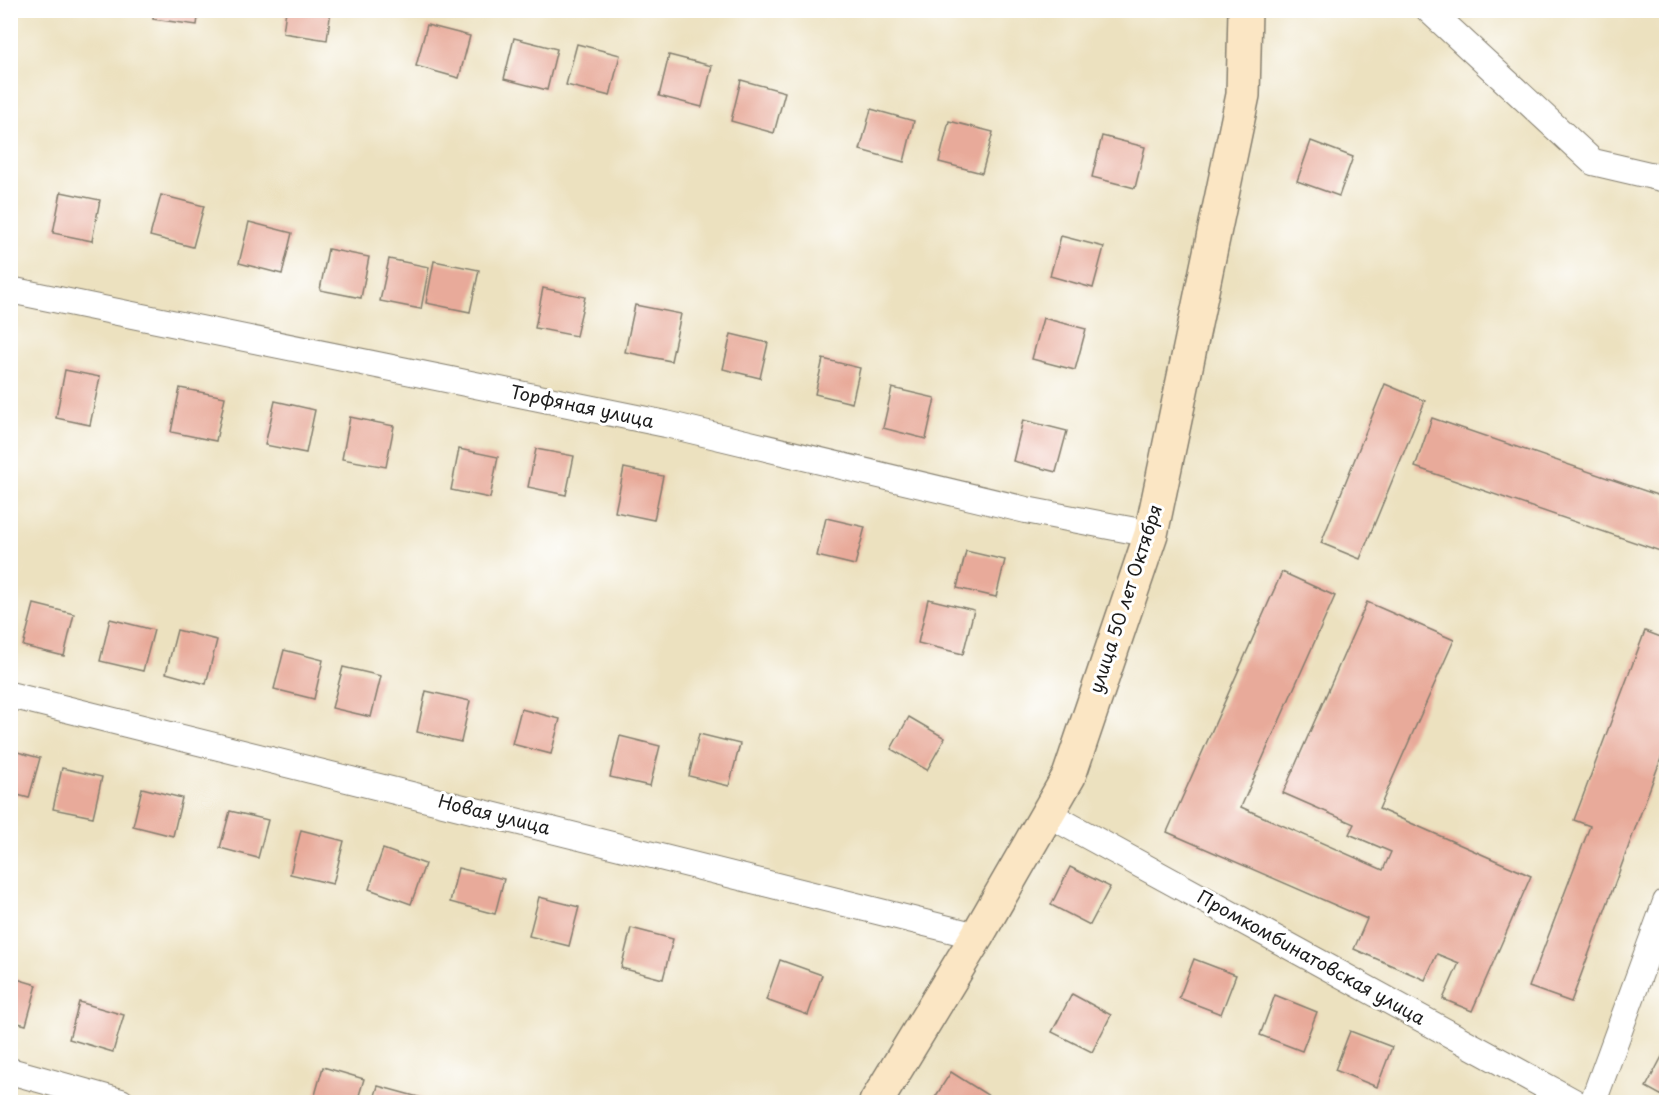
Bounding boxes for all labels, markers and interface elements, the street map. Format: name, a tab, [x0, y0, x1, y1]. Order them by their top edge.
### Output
street label: Торфяная улица	[508, 377, 657, 434]
street label: улица 50 лет Октября	[1081, 501, 1168, 696]
street label: Новая улица	[436, 787, 554, 841]
street label: Промкомбинатовская улица	[1193, 883, 1431, 1031]

